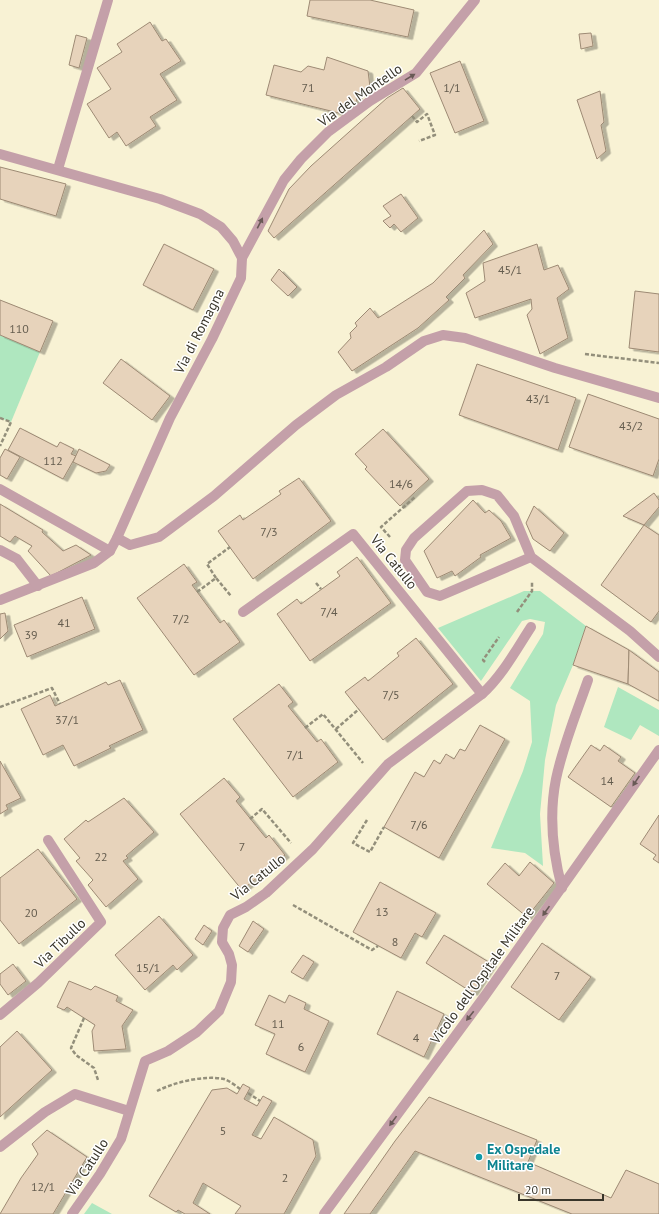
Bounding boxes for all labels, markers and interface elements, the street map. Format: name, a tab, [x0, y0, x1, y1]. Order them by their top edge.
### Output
street label: Via del Montello	[314, 59, 405, 131]
one-way arrow	[404, 73, 416, 80]
house number: 71	[301, 80, 315, 95]
house number: 1/1	[443, 80, 461, 95]
one-way arrow	[257, 217, 263, 229]
house number: 45/1	[498, 262, 522, 277]
street label: Via di Romagna	[169, 285, 228, 377]
house number: 110	[9, 321, 29, 336]
house number: 43/1	[526, 391, 550, 406]
house number: 43/2	[619, 418, 643, 433]
house number: 112	[43, 453, 63, 468]
house number: 14/6	[389, 476, 413, 491]
house number: 7/3	[260, 524, 278, 539]
street label: Via Catullo	[366, 530, 421, 593]
house number: 7/4	[320, 604, 338, 619]
house number: 7/2	[172, 611, 190, 626]
house number: 41	[57, 615, 71, 630]
house number: 39	[24, 627, 38, 642]
house number: 7/5	[382, 687, 400, 702]
house number: 37/1	[55, 712, 79, 727]
house number: 7/1	[286, 747, 304, 762]
house number: 14	[600, 773, 614, 788]
one-way arrow	[632, 776, 640, 786]
house number: 7/6	[410, 817, 428, 832]
house number: 7	[239, 839, 245, 854]
house number: 22	[94, 849, 108, 864]
street label: Via Catullo	[226, 850, 289, 905]
street label: Vicolo dell'Ospitale Militare	[425, 903, 538, 1048]
house number: 13	[375, 904, 389, 919]
house number: 20	[24, 905, 38, 920]
one-way arrow	[542, 905, 550, 916]
street label: Via Tibullo	[30, 914, 89, 972]
house number: 8	[392, 934, 398, 949]
house number: 15/1	[136, 960, 160, 975]
house number: 7	[554, 968, 560, 983]
one-way arrow	[465, 1011, 474, 1022]
house number: 11	[271, 1016, 285, 1031]
house number: 4	[413, 1030, 420, 1045]
house number: 6	[298, 1039, 304, 1054]
one-way arrow	[388, 1115, 397, 1126]
house number: 5	[220, 1123, 226, 1138]
street label: Via Catullo	[61, 1135, 112, 1200]
place label: Ex Ospedale Militare	[487, 1140, 560, 1174]
marker: Ex Ospedale Militare	[474, 1152, 484, 1162]
house number: 2	[282, 1170, 288, 1185]
scale bar	[519, 1176, 603, 1202]
house number: 12/1	[31, 1179, 55, 1194]
text: 20 m	[525, 1182, 551, 1197]

